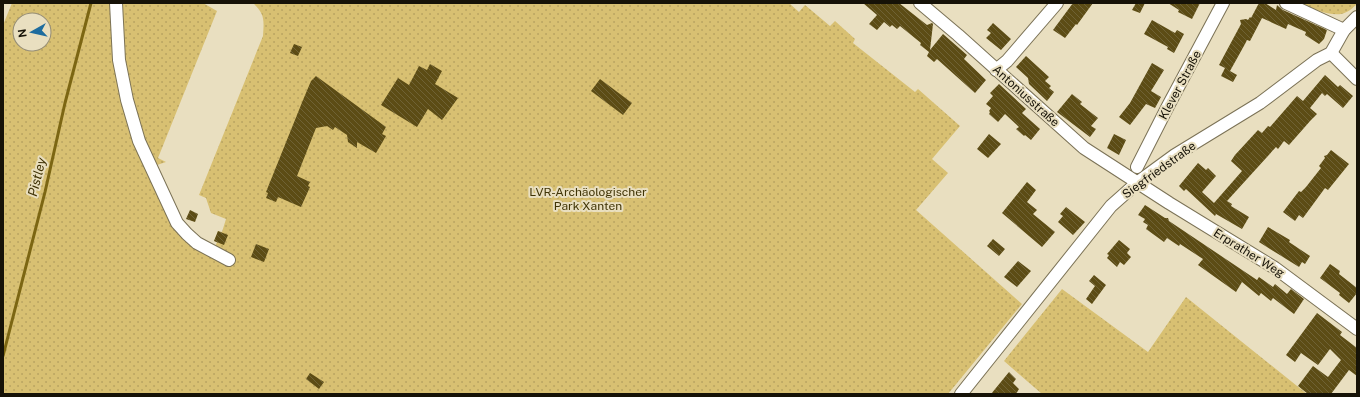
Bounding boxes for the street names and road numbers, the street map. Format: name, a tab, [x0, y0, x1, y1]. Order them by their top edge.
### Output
street label: Klever Straße	[1156, 48, 1204, 122]
street label: Antoniusstraße	[990, 62, 1062, 130]
street label: Siegfriedstraße	[1120, 139, 1199, 201]
street label: Erprather Weg	[1211, 226, 1287, 280]

